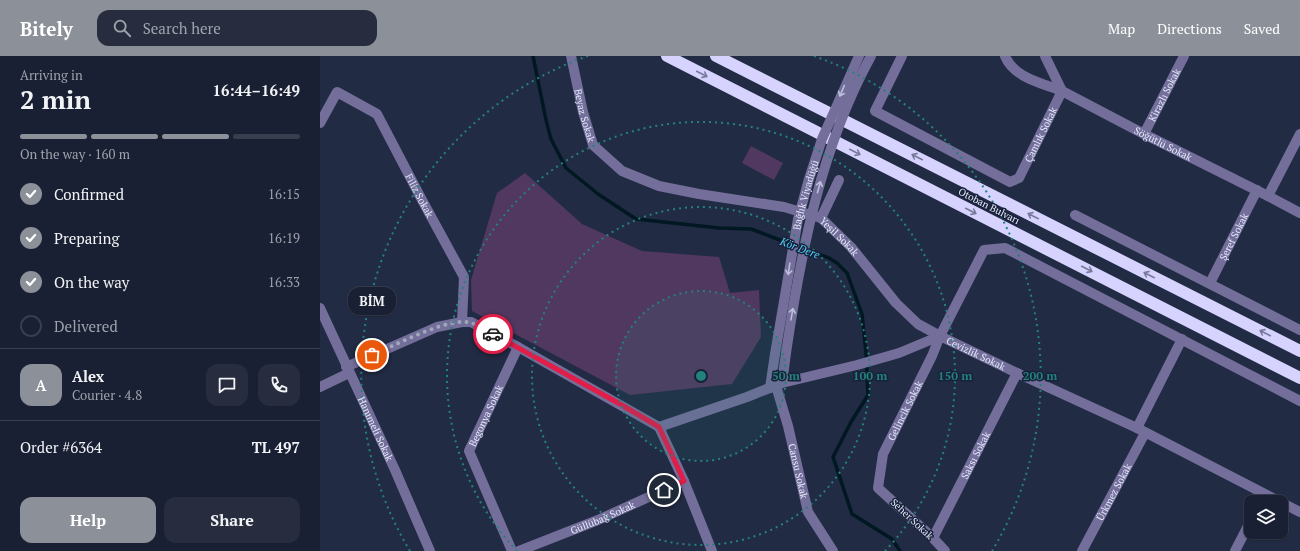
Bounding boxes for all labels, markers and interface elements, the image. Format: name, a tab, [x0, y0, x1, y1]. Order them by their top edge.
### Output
search box	[97, 10, 377, 46]
text: Bitely	[20, 16, 73, 41]
icon: search	[111, 17, 133, 39]
text: Search here	[143, 18, 221, 38]
text: Map	[1108, 19, 1135, 38]
text: Directions	[1157, 19, 1222, 38]
text: Saved	[1244, 19, 1280, 38]
street label: Kirazlı Sokak	[1145, 65, 1183, 124]
text: Arriving in	[20, 66, 83, 84]
one-way arrow	[696, 70, 708, 78]
text: 16:44–16:49	[213, 80, 300, 100]
text: 2 min	[20, 82, 91, 116]
one-way arrow	[838, 85, 846, 97]
street label: Beyaz Sokak	[572, 88, 598, 144]
street label: Çamlık Sokak	[1021, 104, 1060, 164]
street label: Söğütlü Sokak	[1132, 124, 1195, 164]
text: On the way · 160 m	[20, 145, 130, 163]
one-way arrow	[849, 148, 861, 156]
one-way arrow	[911, 153, 923, 161]
street label: Bağlık Viyadüğü	[790, 158, 821, 231]
street label: Filiz Sokak	[403, 171, 437, 221]
one-way arrow	[816, 181, 823, 194]
icon: check	[20, 183, 42, 205]
text: Confirmed	[54, 184, 124, 204]
text: 16:15	[268, 185, 300, 203]
street label: Otoban Bulvarı	[956, 185, 1022, 227]
one-way arrow	[965, 207, 977, 215]
street label: Şeref Sokak	[1216, 210, 1251, 262]
one-way arrow	[1027, 212, 1039, 219]
street label: Yeşil Sokak	[817, 214, 862, 259]
icon: check	[20, 227, 42, 249]
text: Preparing	[54, 228, 119, 248]
text: 16:19	[268, 229, 300, 247]
water label: Kör Dere	[777, 234, 822, 262]
one-way arrow	[785, 262, 793, 275]
one-way arrow	[1081, 266, 1093, 274]
one-way arrow	[1143, 270, 1155, 278]
icon: check	[20, 271, 42, 293]
text: On the way	[54, 272, 129, 292]
text: 16:33	[268, 273, 300, 291]
callout: BİM	[348, 287, 396, 315]
text: BİM	[359, 292, 385, 310]
one-way arrow	[789, 308, 797, 321]
courier	[473, 314, 513, 354]
text: Delivered	[54, 316, 118, 336]
icon: car	[482, 323, 504, 345]
one-way arrow	[1259, 329, 1271, 336]
street label: Cevizlik Sokak	[944, 334, 1008, 373]
pin	[355, 338, 389, 372]
icon: bag	[361, 344, 383, 366]
button: chat	[206, 364, 248, 406]
button: phone	[258, 364, 300, 406]
text: Alex	[72, 366, 104, 386]
text: 50 m	[772, 368, 800, 383]
text: 100 m	[853, 368, 887, 383]
text: 150 m	[938, 368, 972, 383]
text: 200 m	[1023, 368, 1057, 383]
centre of rings	[694, 369, 708, 383]
text: A	[36, 375, 46, 395]
street label: Gelincik Sokak	[884, 378, 926, 443]
street label: Begonya Sokak	[466, 382, 506, 449]
text: Courier · 4.8	[72, 386, 142, 404]
street label: Hanımeli Sokak	[355, 394, 397, 464]
street label: Saksı Sokak	[958, 428, 993, 481]
text: Order #6364	[20, 437, 102, 457]
text: TL 497	[252, 437, 300, 457]
street label: Cansu Sokak	[786, 442, 811, 501]
street label: Ürkmez Sokak	[1093, 460, 1135, 523]
pin	[647, 473, 681, 507]
icon: home	[653, 479, 675, 501]
map controls	[1244, 495, 1288, 539]
button: layers	[1244, 495, 1288, 539]
street label: Seher Sokak	[888, 496, 937, 543]
button: Help	[20, 497, 156, 543]
button: Share	[164, 497, 300, 543]
street label: Güllübağ Sokak	[568, 497, 638, 537]

